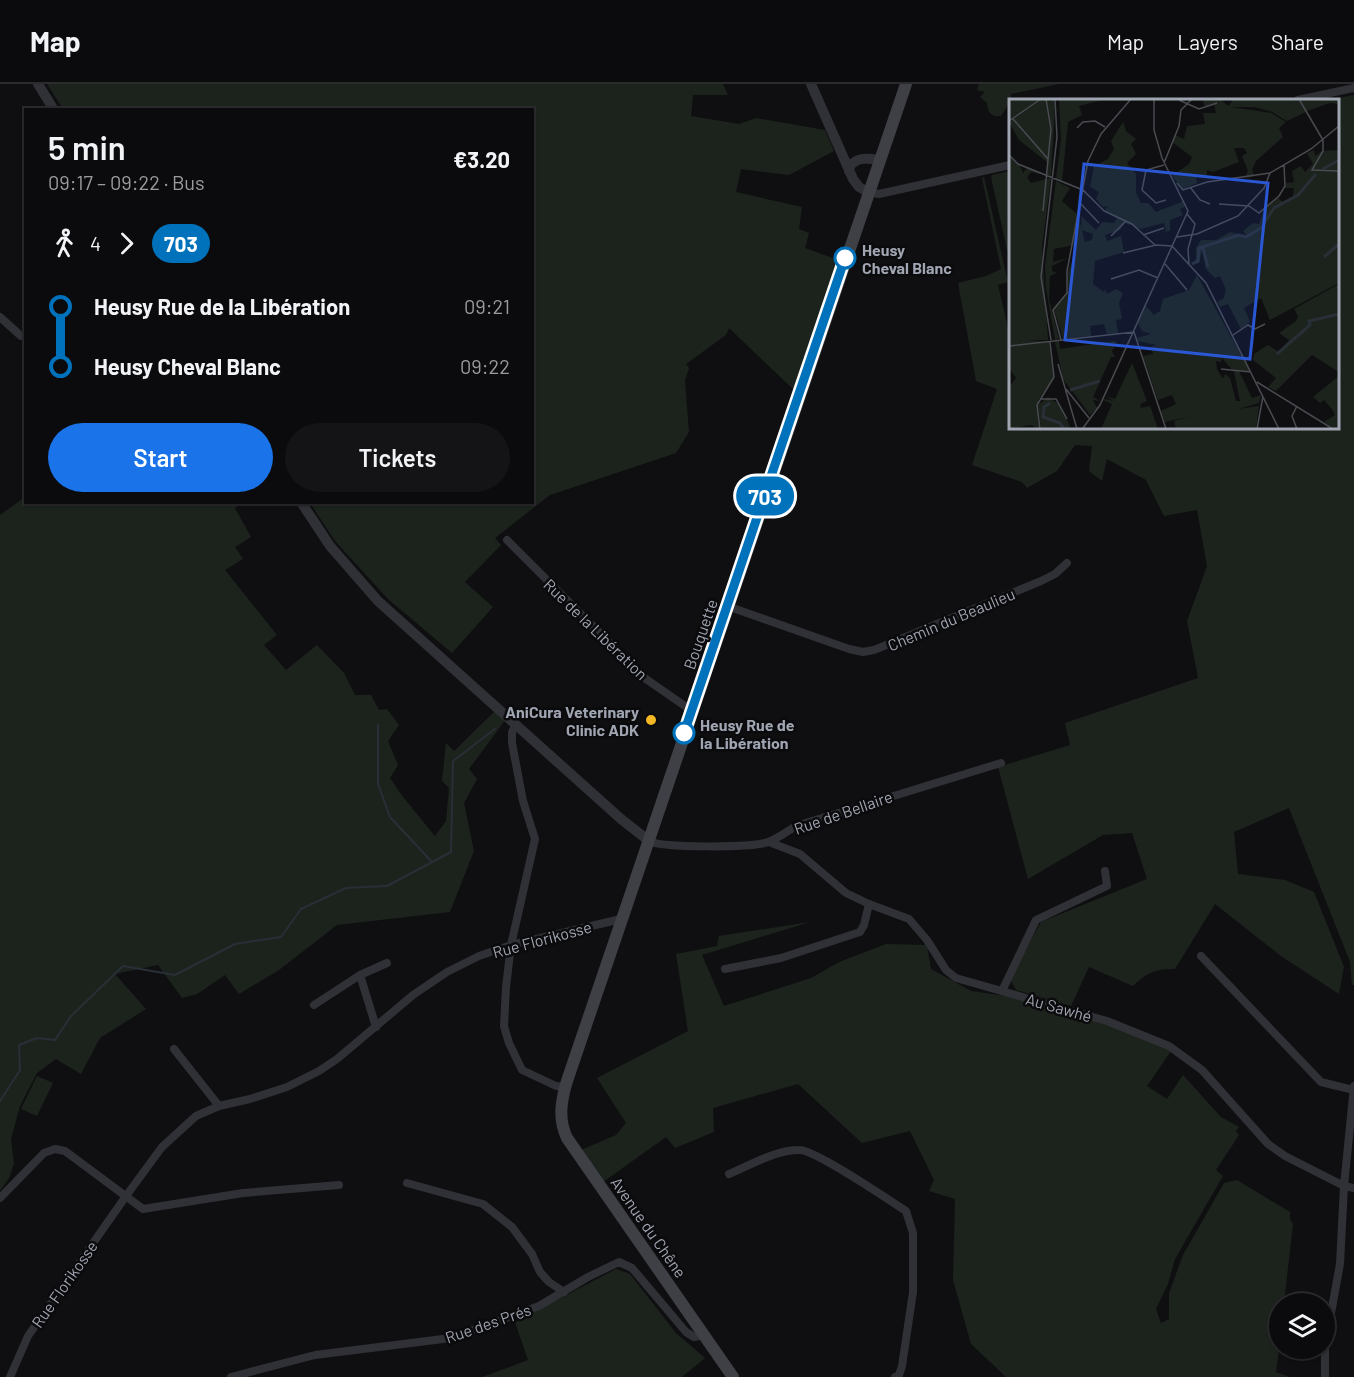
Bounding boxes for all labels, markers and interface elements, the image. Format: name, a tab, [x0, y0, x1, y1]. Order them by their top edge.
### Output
text: Map	[30, 24, 81, 58]
text: Map	[1107, 29, 1144, 54]
text: Layers	[1177, 29, 1238, 54]
text: Share	[1271, 29, 1324, 54]
inset map	[1009, 99, 1339, 429]
text: 5 min	[48, 127, 126, 167]
text: €3.20	[453, 146, 510, 172]
text: 09:17 – 09:22 · Bus	[48, 170, 205, 194]
icon: walk	[48, 227, 81, 260]
icon: forward	[110, 227, 143, 260]
text: 4	[90, 231, 101, 255]
text: 703	[164, 231, 198, 256]
place label: Heusy Cheval Blanc	[862, 240, 952, 277]
marker: Heusy Cheval Blanc	[834, 247, 856, 269]
text: Heusy Rue de la Libération	[94, 293, 350, 319]
text: 09:21	[464, 294, 510, 318]
text: Heusy Cheval Blanc	[94, 353, 281, 379]
text: 09:22	[460, 354, 510, 378]
button: Start	[48, 423, 273, 492]
button: Tickets	[285, 423, 510, 492]
line badge: 703	[730, 476, 800, 516]
text: 703	[748, 484, 782, 509]
street label: Rue de la Libération	[540, 575, 652, 683]
street label: Chemin du Beaulieu	[884, 584, 1018, 654]
street label: Bouquette	[679, 596, 721, 672]
place label: AniCura Veterinary Clinic ADK	[505, 702, 639, 739]
marker: AniCura Veterinary Clinic ADK	[644, 713, 658, 727]
place label: Heusy Rue de la Libération	[700, 715, 795, 752]
marker: Heusy Rue de la Libération	[673, 722, 695, 744]
street label: Rue de Bellaire	[791, 786, 895, 838]
street label: Rue Florikosse	[490, 917, 594, 961]
street label: Au Sawhé	[1024, 989, 1094, 1025]
street label: Avenue du Chêne	[607, 1173, 691, 1281]
street label: Rue Florikosse	[27, 1237, 101, 1331]
map controls	[1269, 1293, 1335, 1359]
button: layers	[1269, 1293, 1335, 1359]
street label: Rue des Prés	[443, 1299, 533, 1347]

